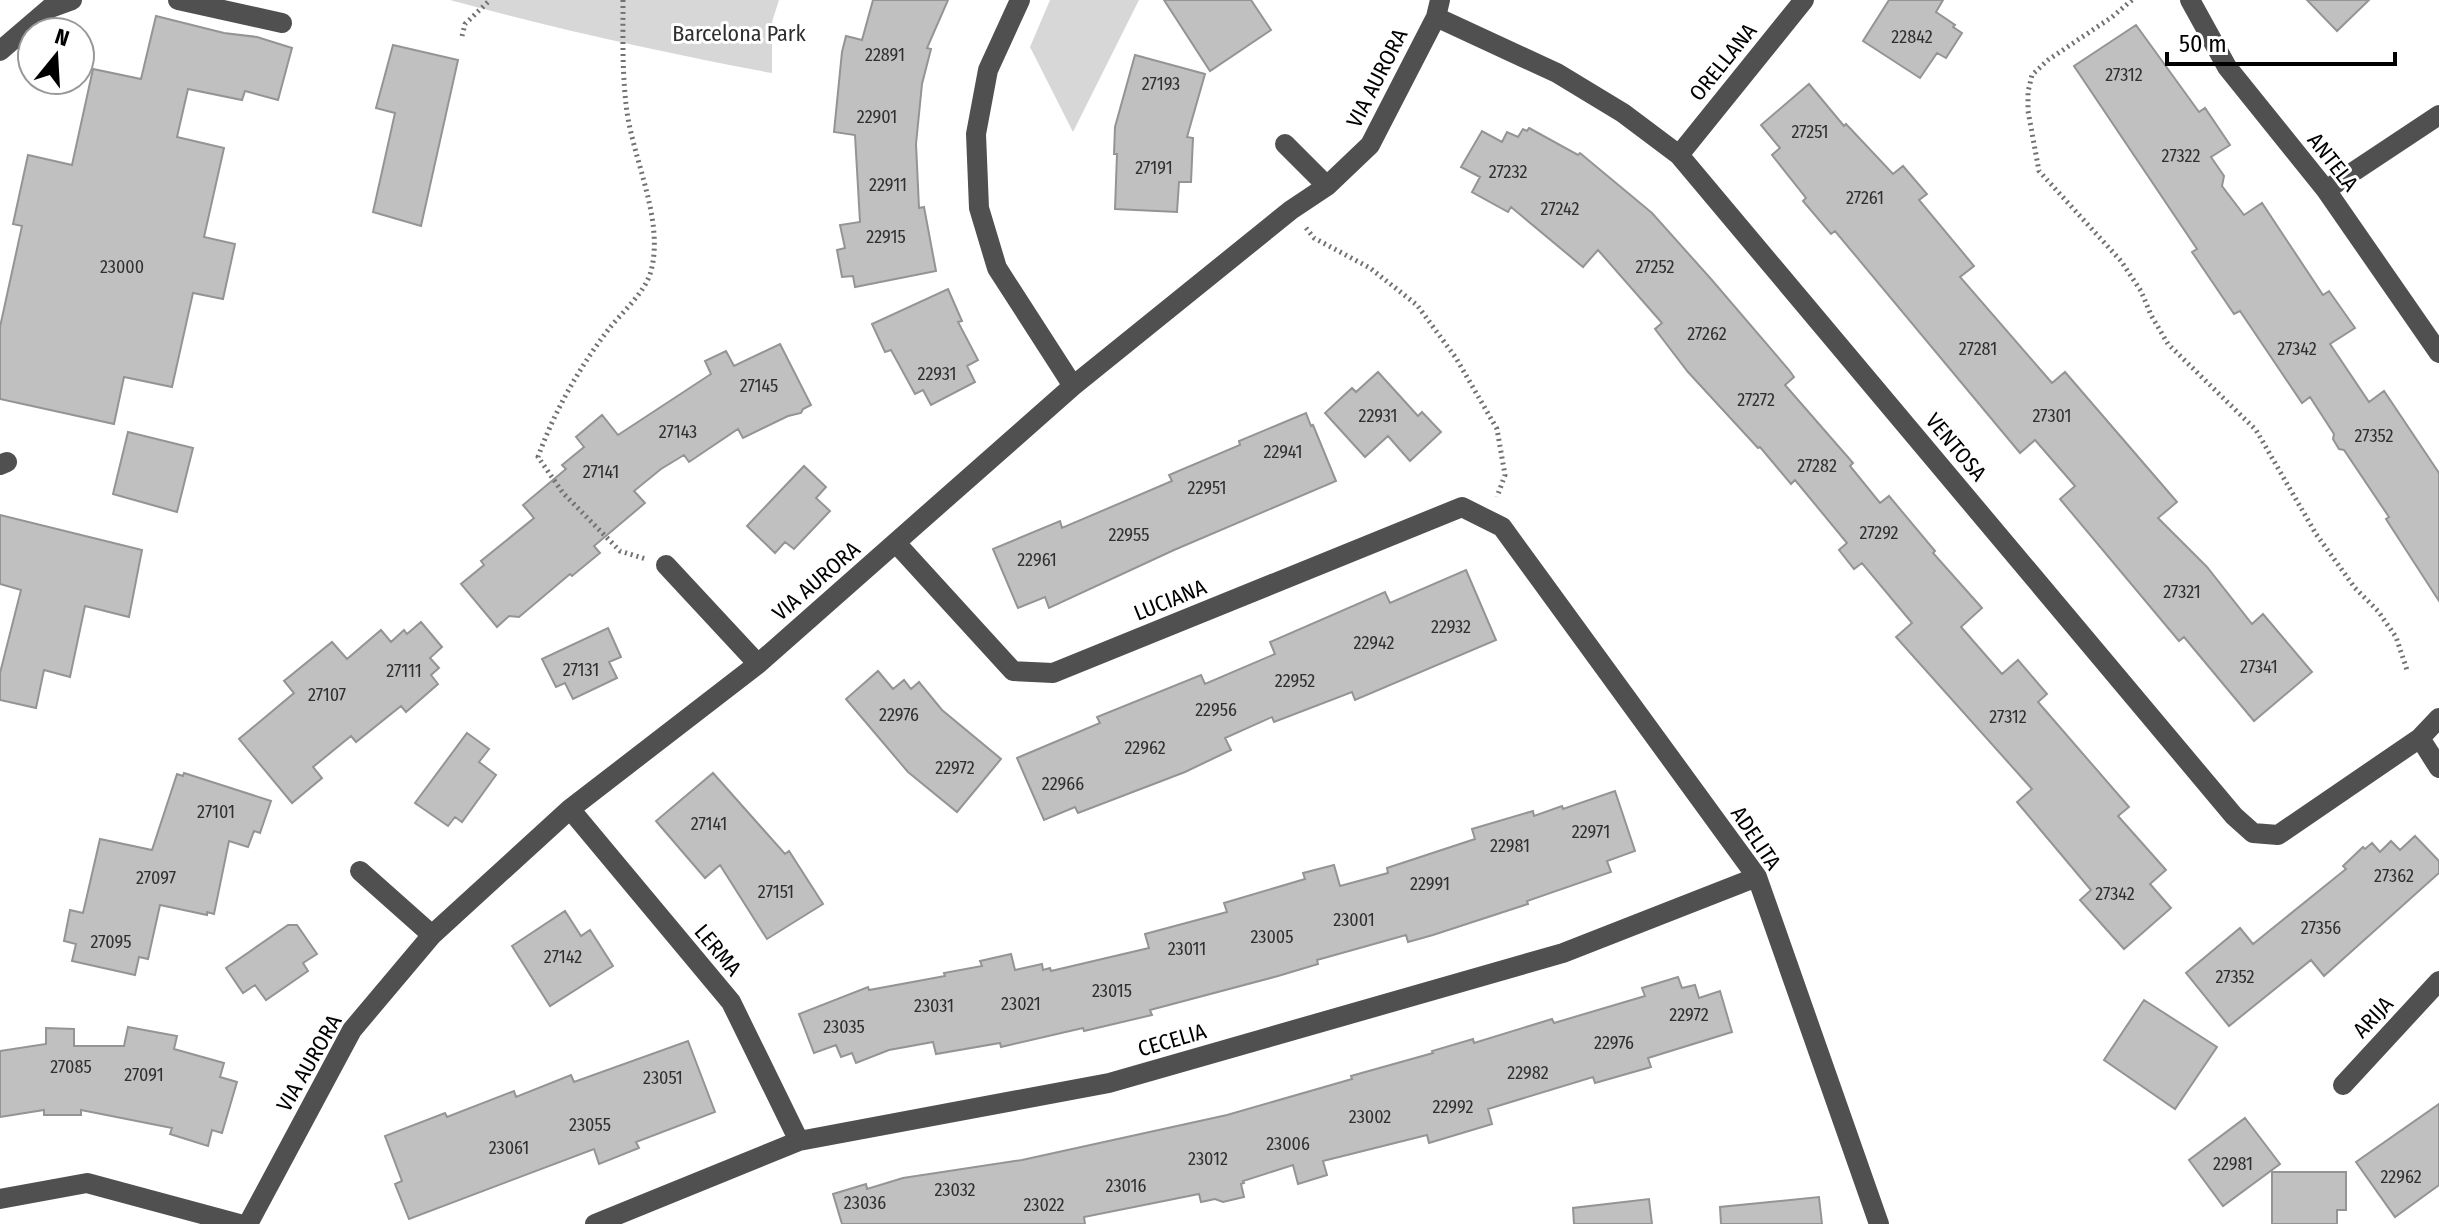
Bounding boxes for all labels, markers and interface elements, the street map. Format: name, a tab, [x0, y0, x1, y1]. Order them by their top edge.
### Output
north arrow	[16, 16, 96, 96]
scale bar	[2167, 16, 2395, 66]
street label: ORELLANA	[1684, 17, 1763, 106]
park label: Barcelona Park	[672, 20, 807, 47]
text: N	[52, 23, 72, 52]
street label: VIA AURORA	[1341, 24, 1414, 132]
house number: 22842	[1891, 26, 1933, 48]
text: 50 m	[2179, 30, 2227, 58]
house number: 22891	[865, 44, 905, 66]
house number: 27312	[2105, 64, 2143, 86]
house number: 27193	[1142, 73, 1180, 95]
house number: 22901	[857, 106, 897, 128]
house number: 27251	[1791, 121, 1829, 143]
street label: ANTELA	[2302, 127, 2364, 197]
house number: 27322	[2162, 145, 2200, 167]
house number: 27191	[1135, 157, 1173, 179]
house number: 27232	[1489, 161, 1527, 183]
house number: 22911	[869, 174, 907, 196]
house number: 27261	[1846, 187, 1884, 209]
house number: 27242	[1541, 198, 1580, 220]
house number: 22915	[866, 226, 906, 248]
house number: 23000	[100, 256, 144, 278]
house number: 27252	[1636, 256, 1674, 278]
house number: 27262	[1687, 323, 1727, 345]
house number: 27281	[1959, 338, 1997, 360]
house number: 27342	[2277, 338, 2317, 360]
house number: 22931	[918, 363, 956, 385]
house number: 27145	[740, 375, 778, 397]
house number: 27272	[1737, 389, 1775, 411]
house number: 22931	[1359, 405, 1397, 427]
house number: 27301	[2032, 405, 2072, 427]
street label: VENTOSA	[1920, 407, 1992, 487]
house number: 27143	[659, 421, 697, 443]
house number: 27352	[2354, 425, 2394, 447]
house number: 22941	[1263, 441, 1303, 463]
house number: 27282	[1797, 455, 1837, 477]
house number: 27141	[583, 461, 619, 483]
house number: 22951	[1188, 477, 1226, 499]
house number: 27292	[1859, 522, 1899, 544]
house number: 22955	[1109, 524, 1149, 546]
street label: VIA AURORA	[767, 535, 866, 626]
house number: 22961	[1017, 549, 1057, 571]
street label: LUCIANA	[1130, 573, 1211, 627]
house number: 27321	[2163, 581, 2201, 603]
house number: 22932	[1431, 616, 1471, 638]
house number: 22942	[1354, 632, 1394, 654]
house number: 27341	[2240, 656, 2278, 678]
house number: 27131	[563, 659, 599, 681]
house number: 27111	[386, 660, 422, 682]
house number: 22952	[1275, 670, 1315, 692]
house number: 27107	[308, 684, 346, 706]
house number: 22956	[1195, 699, 1237, 721]
house number: 22976	[879, 704, 919, 726]
house number: 27312	[1989, 706, 2027, 728]
house number: 22962	[1124, 737, 1166, 759]
house number: 22972	[935, 757, 975, 779]
house number: 22966	[1042, 773, 1084, 795]
house number: 27101	[197, 801, 235, 823]
street label: ADELITA	[1725, 801, 1787, 875]
house number: 27141	[691, 813, 727, 835]
house number: 22971	[1572, 821, 1610, 843]
house number: 22981	[1490, 835, 1530, 857]
house number: 27362	[2374, 865, 2414, 887]
house number: 27097	[136, 867, 176, 889]
house number: 22991	[1410, 873, 1450, 895]
house number: 27151	[758, 881, 794, 903]
house number: 27342	[2095, 883, 2135, 905]
house number: 23001	[1333, 909, 1375, 931]
house number: 27356	[2301, 917, 2341, 939]
street label: LERMA	[689, 919, 748, 982]
house number: 23005	[1250, 926, 1294, 948]
house number: 27095	[90, 931, 132, 953]
house number: 23011	[1168, 938, 1206, 960]
house number: 27142	[544, 946, 582, 968]
house number: 27352	[2215, 966, 2255, 988]
house number: 23015	[1092, 980, 1132, 1002]
street label: ARIJA	[2347, 990, 2399, 1043]
house number: 23021	[1001, 993, 1041, 1015]
house number: 23031	[914, 995, 954, 1017]
house number: 22972	[1669, 1004, 1709, 1026]
street label: VIA AURORA	[271, 1009, 348, 1116]
house number: 23035	[823, 1016, 865, 1038]
street label: CECELIA	[1135, 1017, 1210, 1063]
house number: 22976	[1594, 1032, 1634, 1054]
house number: 27085	[50, 1056, 92, 1078]
house number: 22982	[1507, 1062, 1549, 1084]
house number: 27091	[124, 1064, 164, 1086]
house number: 23051	[643, 1067, 683, 1089]
house number: 22992	[1433, 1096, 1473, 1118]
house number: 23002	[1349, 1106, 1391, 1128]
house number: 23055	[569, 1114, 611, 1136]
house number: 23006	[1266, 1133, 1310, 1155]
house number: 23061	[489, 1137, 529, 1159]
house number: 23012	[1188, 1148, 1228, 1170]
house number: 22981	[2213, 1153, 2253, 1175]
house number: 22962	[2380, 1166, 2422, 1188]
house number: 23016	[1106, 1175, 1147, 1197]
house number: 23032	[934, 1179, 976, 1201]
house number: 23036	[844, 1192, 886, 1214]
house number: 23022	[1023, 1194, 1065, 1216]

